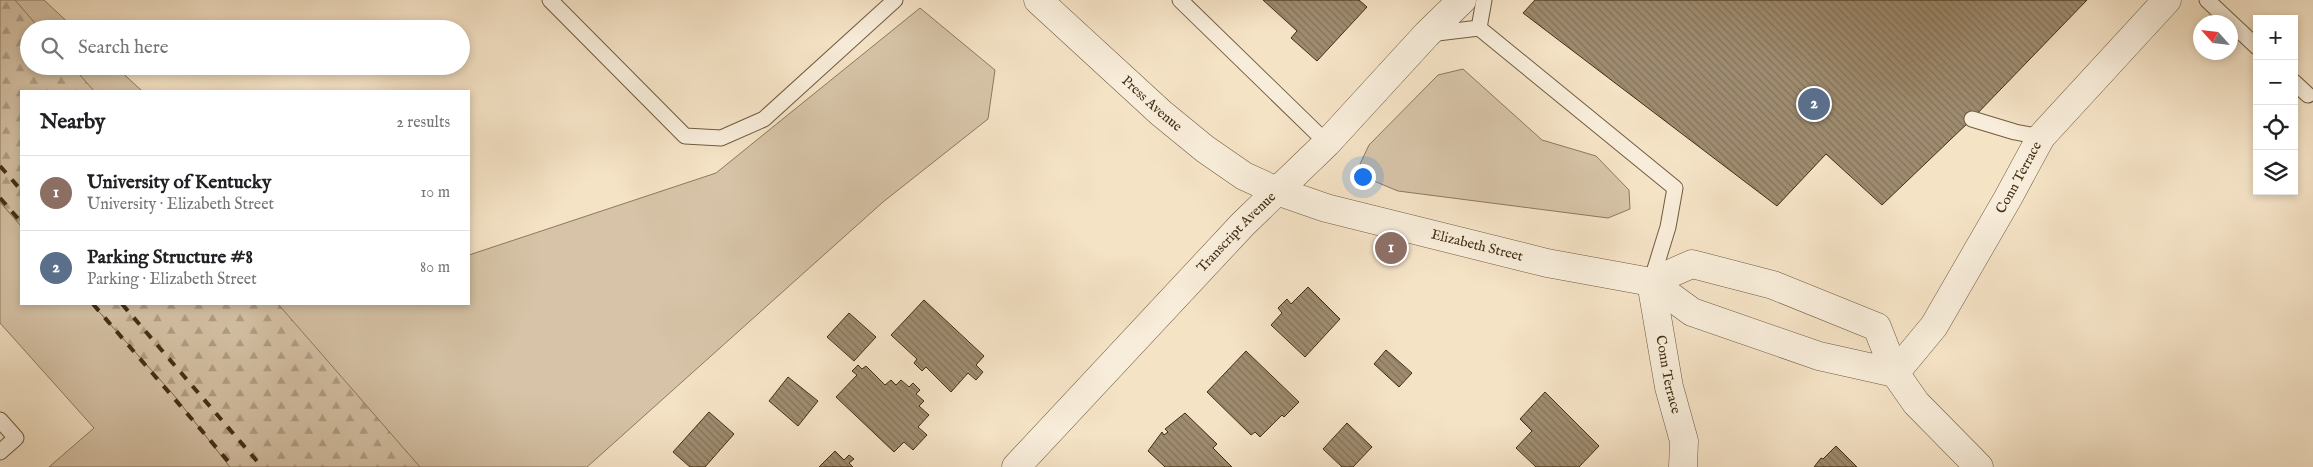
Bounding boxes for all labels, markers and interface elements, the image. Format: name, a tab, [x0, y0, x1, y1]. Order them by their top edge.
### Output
north arrow	[2193, 15, 2238, 60]
map controls	[2253, 15, 2298, 195]
button: +	[2253, 15, 2298, 60]
search box	[20, 20, 470, 75]
icon: search	[38, 34, 66, 62]
text: Search here	[78, 36, 169, 60]
button: −	[2253, 60, 2298, 105]
street label: Press Avenue	[1118, 72, 1186, 136]
pin: 2	[1798, 85, 1830, 123]
button: locate	[2253, 105, 2298, 150]
text: Nearby	[40, 109, 105, 136]
text: 2 results	[396, 113, 450, 133]
street label: Conn Terrace	[1992, 138, 2046, 217]
button: layers	[2253, 150, 2298, 195]
your location	[1350, 164, 1376, 190]
text: University of Kentucky	[87, 171, 271, 195]
text: 1	[53, 183, 59, 203]
text: 10 m	[420, 183, 450, 203]
street label: Transcript Avenue	[1193, 188, 1280, 277]
text: University · Elizabeth Street	[87, 195, 274, 215]
street label: Elizabeth Street	[1429, 225, 1525, 266]
pin: 1	[1375, 229, 1407, 267]
text: Parking Structure #8	[87, 246, 253, 270]
text: 2	[52, 258, 60, 278]
text: 80 m	[420, 258, 450, 278]
text: Parking · Elizabeth Street	[87, 270, 257, 290]
street label: Conn Terrace	[1651, 334, 1685, 416]

